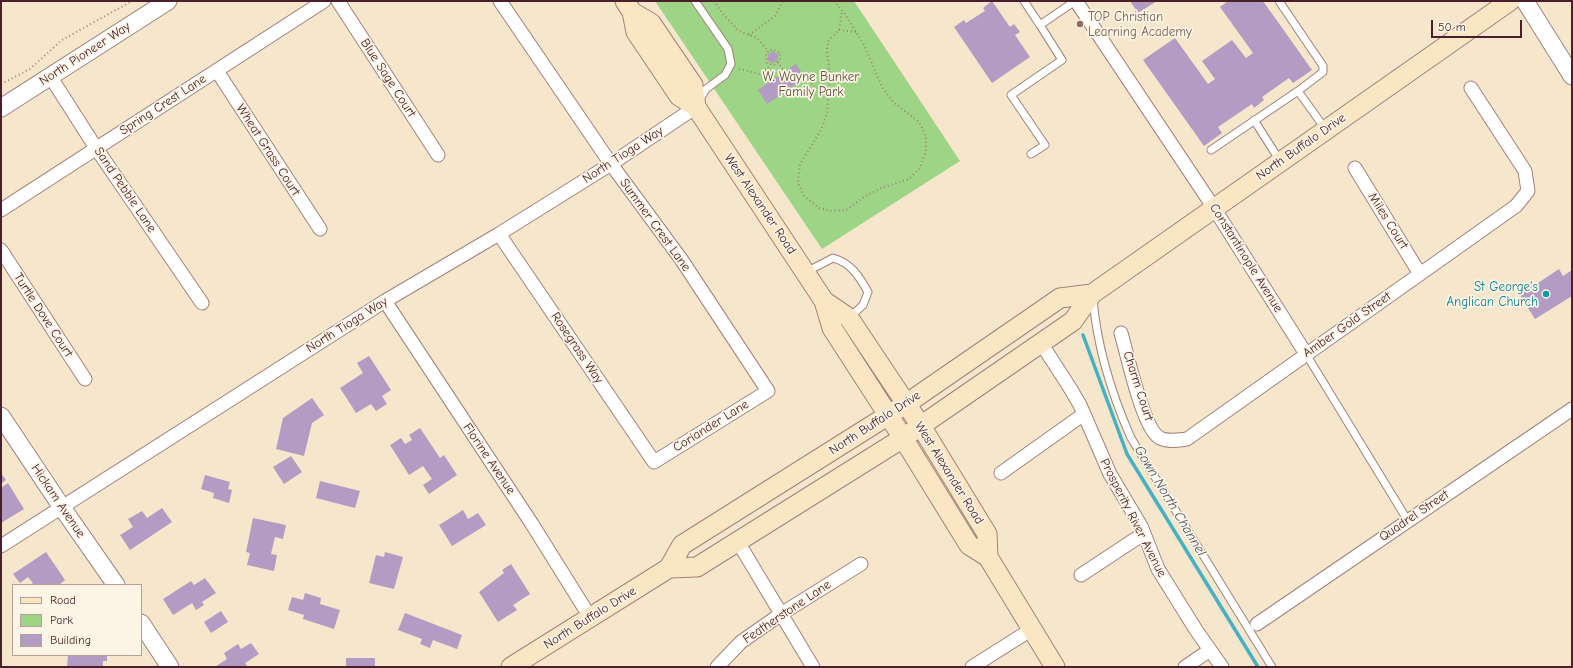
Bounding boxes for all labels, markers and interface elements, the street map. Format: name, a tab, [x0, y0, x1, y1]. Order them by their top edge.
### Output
place label: TOP Christian Learning Academy	[1088, 9, 1192, 40]
scale bar	[1433, 12, 1524, 38]
street label: North Pioneer Way	[37, 19, 133, 89]
marker: TOP Christian Learning Academy	[1075, 19, 1085, 29]
text: 50 m	[1438, 20, 1466, 34]
street label: Blue Sage Court	[357, 36, 419, 120]
park label: W. Wayne Bunker Family Park	[762, 69, 860, 100]
street label: Spring Crest Lane	[117, 71, 209, 139]
street label: Wheat Grass Court	[233, 101, 303, 199]
street label: North Buffalo Drive	[1253, 110, 1349, 184]
street label: North Tioga Way	[580, 123, 666, 187]
street label: Sand Pebble Lane	[91, 144, 159, 236]
street label: West Alexander Road	[721, 151, 799, 257]
street label: Summer Crest Lane	[616, 176, 694, 274]
street label: Miles Court	[1365, 190, 1411, 252]
street label: Constantinople Avenue	[1206, 201, 1286, 315]
street label: Turtle Dove Court	[10, 270, 76, 360]
place label: St George's Anglican Church	[1446, 279, 1538, 310]
street label: Amber Gold Street	[1300, 289, 1394, 361]
marker: St George's Anglican Church	[1541, 289, 1551, 299]
street label: North Tioga Way	[303, 294, 391, 356]
street label: Rosegrass Way	[547, 309, 607, 387]
street label: Charm Court	[1119, 349, 1157, 423]
street label: North Buffalo Drive	[826, 388, 924, 458]
street label: Coriander Lane	[670, 396, 752, 456]
street label: West Alexander Road	[911, 419, 987, 527]
street label: Florine Avenue	[459, 420, 519, 498]
water label: Gown North Channel	[1130, 443, 1210, 559]
street label: Prosperity River Avenue	[1096, 456, 1170, 580]
street label: Hickam Avenue	[27, 461, 89, 541]
street label: Quadrel Street	[1376, 487, 1452, 545]
street label: Featherstone Lane	[740, 577, 834, 647]
street label: North Buffalo Drive	[541, 583, 639, 653]
legend	[12, 584, 142, 656]
text: Road	[50, 593, 76, 607]
text: Park	[50, 613, 73, 627]
text: Building	[50, 633, 91, 647]

